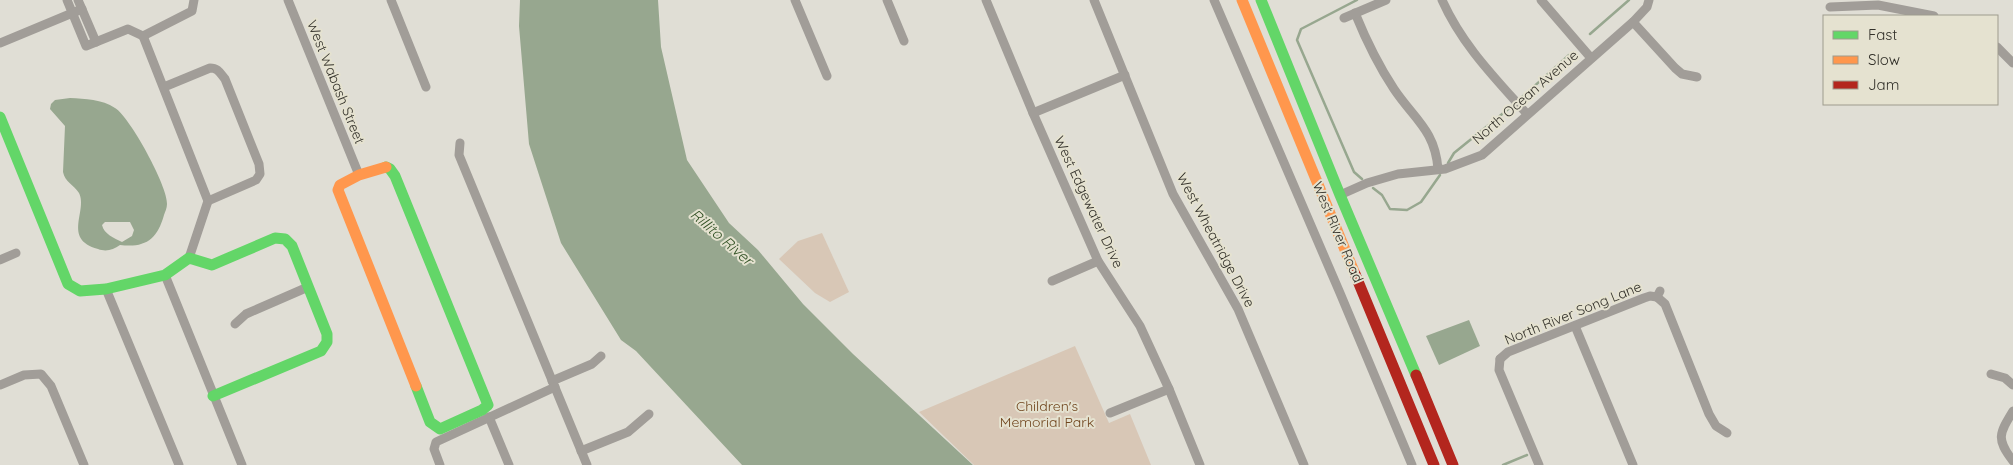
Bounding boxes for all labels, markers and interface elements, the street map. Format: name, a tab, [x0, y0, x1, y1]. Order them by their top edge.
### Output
legend	[1823, 15, 1998, 105]
street label: West Wabash Street	[303, 18, 369, 147]
text: Fast	[1868, 25, 1897, 44]
street label: North Ocean Avenue	[1468, 46, 1582, 148]
text: Slow	[1868, 50, 1900, 69]
text: Jam	[1868, 75, 1899, 94]
street label: West Edgewater Drive	[1050, 133, 1128, 271]
street label: West Wheatridge Drive	[1173, 170, 1259, 310]
street label: West River Road	[1309, 179, 1367, 285]
water label: Rillito River	[687, 205, 759, 271]
street label: North River Song Lane	[1502, 277, 1644, 349]
park label: Children's Memorial Park	[1000, 397, 1094, 431]

